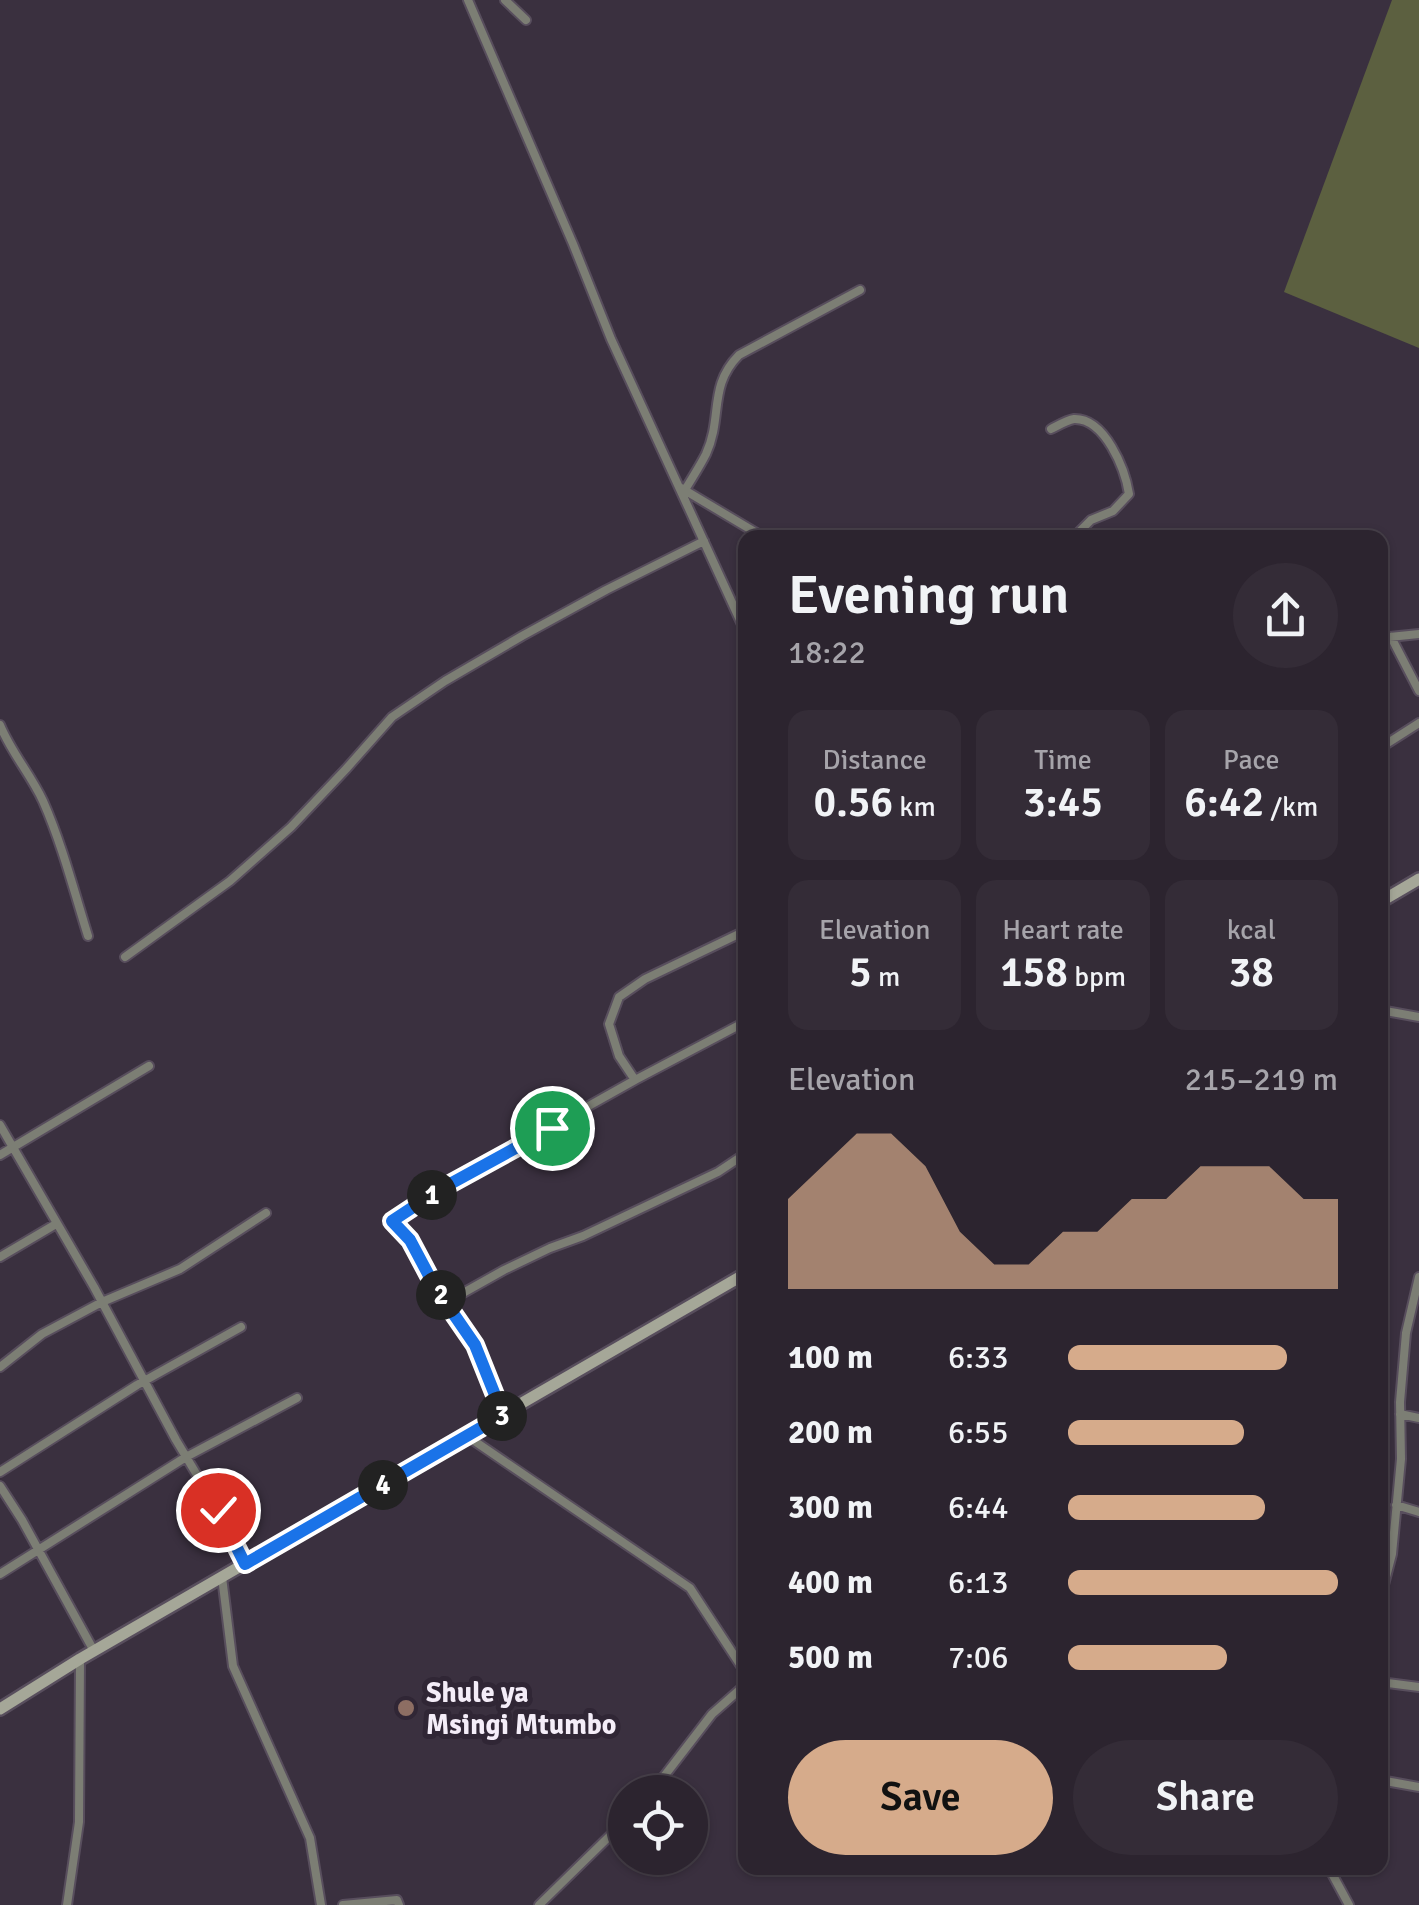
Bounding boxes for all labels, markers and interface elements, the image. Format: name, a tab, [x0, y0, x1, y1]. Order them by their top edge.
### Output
text: Evening run	[788, 561, 1069, 629]
button: share	[1233, 563, 1338, 668]
text: 18:22	[788, 633, 866, 672]
text: Distance	[823, 743, 927, 777]
text: Time	[1034, 743, 1092, 777]
text: Pace	[1223, 743, 1280, 777]
text: 0.56	[814, 777, 893, 828]
text: 3:45	[1023, 777, 1103, 828]
text: 6:42	[1184, 777, 1264, 828]
text: km	[893, 790, 936, 824]
text: /km	[1264, 790, 1318, 824]
text: Elevation	[819, 913, 930, 947]
text: Heart rate	[1002, 913, 1124, 947]
text: kcal	[1227, 913, 1276, 947]
text: 5	[849, 947, 872, 998]
text: 158	[1000, 947, 1068, 998]
text: 38	[1229, 947, 1274, 998]
text: m	[872, 960, 900, 994]
text: bpm	[1068, 960, 1126, 994]
text: Elevation	[788, 1060, 915, 1099]
text: 215–219 m	[1185, 1060, 1338, 1099]
pin	[510, 1086, 595, 1171]
icon: arrive	[525, 1101, 580, 1156]
pin: 1	[407, 1170, 457, 1220]
text: 1	[424, 1178, 440, 1212]
pin: 2	[416, 1270, 466, 1320]
text: 2	[433, 1278, 449, 1312]
text: 100 m	[788, 1338, 873, 1377]
text: 6:33	[948, 1338, 1008, 1377]
pin: 3	[477, 1391, 527, 1441]
text: 3	[494, 1399, 510, 1433]
text: 200 m	[788, 1413, 873, 1452]
text: 6:55	[948, 1413, 1008, 1452]
pin: 4	[358, 1460, 408, 1510]
pin	[176, 1468, 261, 1553]
text: 4	[375, 1468, 391, 1502]
icon: check	[191, 1483, 246, 1538]
text: 300 m	[788, 1488, 873, 1527]
text: 6:44	[948, 1488, 1008, 1527]
text: 400 m	[788, 1563, 873, 1602]
text: 6:13	[948, 1563, 1008, 1602]
text: 500 m	[788, 1638, 873, 1677]
text: 7:06	[948, 1638, 1008, 1677]
place label: Shule ya Msingi Mtumbo	[426, 1676, 616, 1742]
marker: Shule ya Msingi Mtumbo	[395, 1697, 417, 1719]
button: Save	[788, 1740, 1053, 1855]
button: Share	[1073, 1740, 1338, 1855]
map controls	[608, 1775, 708, 1875]
button: locate	[608, 1775, 708, 1875]

